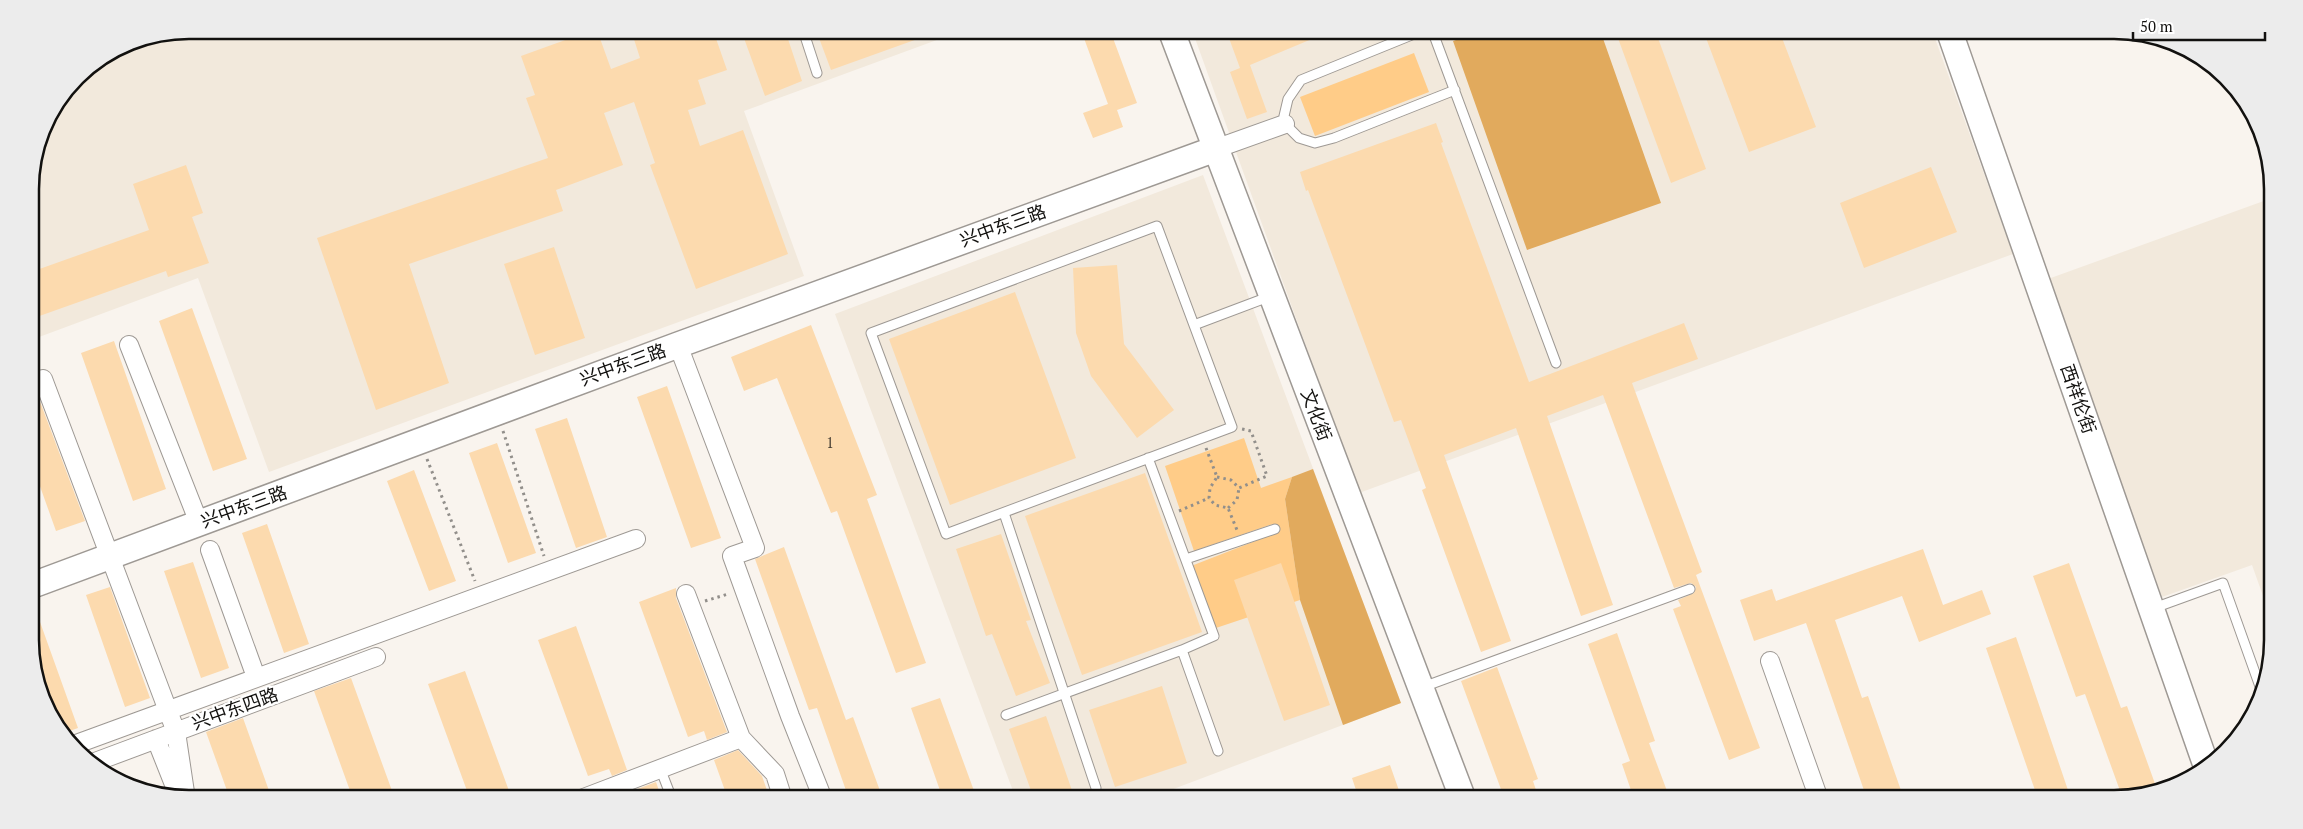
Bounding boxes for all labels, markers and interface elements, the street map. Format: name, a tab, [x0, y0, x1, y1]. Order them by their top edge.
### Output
scale bar	[2133, 10, 2266, 42]
text: 50 m	[2140, 16, 2173, 36]
street label: 兴中东三路	[956, 198, 1049, 252]
street label: 兴中东三路	[576, 337, 669, 391]
street label: 西祥伦街	[2056, 361, 2102, 437]
street label: 文化街	[1296, 385, 1338, 444]
house number: 1	[826, 432, 834, 452]
street label: 兴中东三路	[197, 479, 290, 533]
street label: 兴中东四路	[188, 681, 281, 735]

